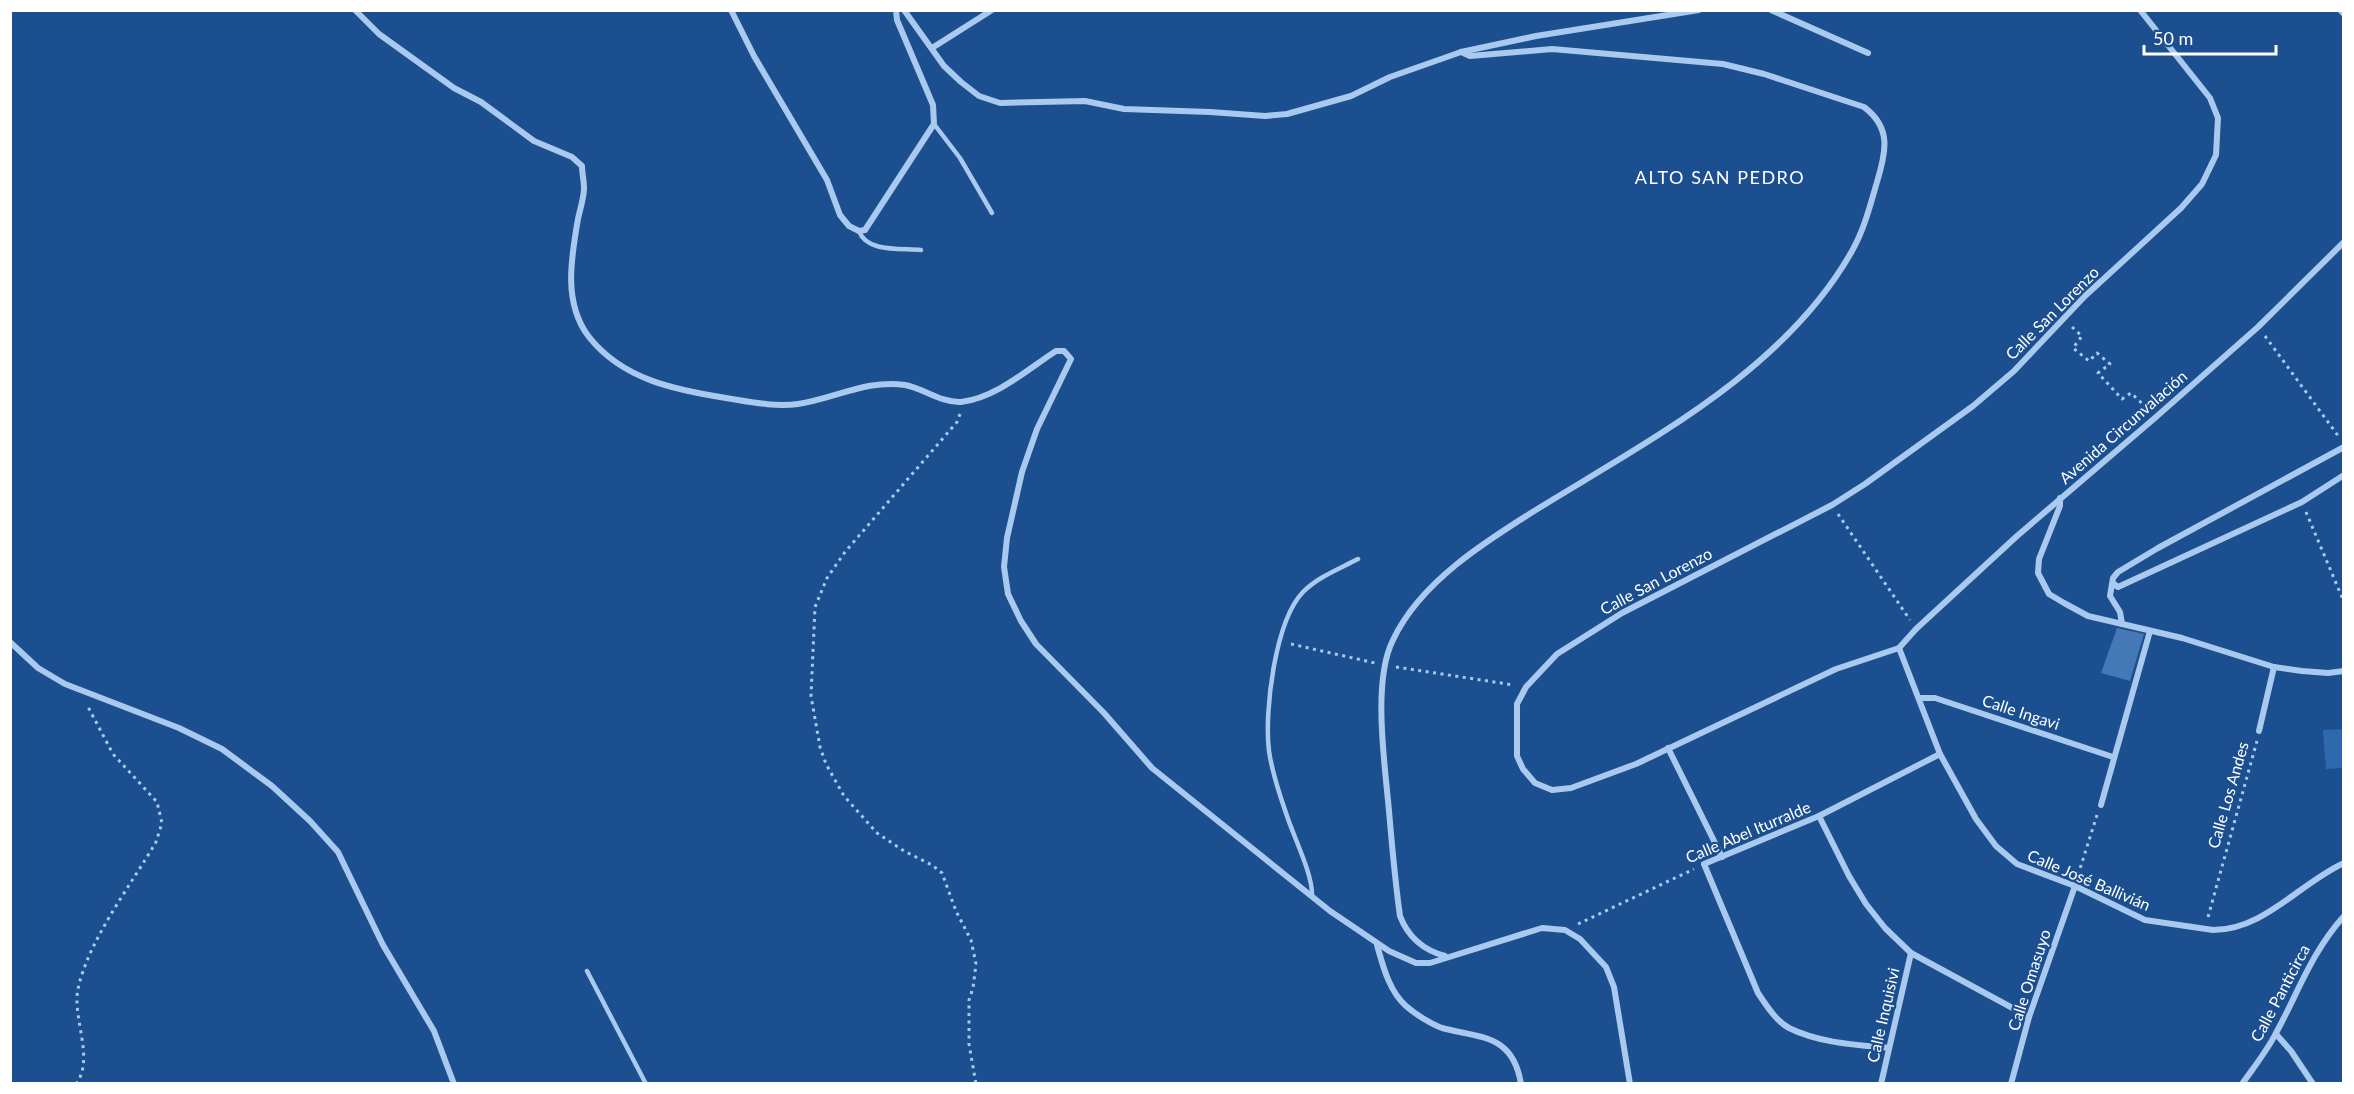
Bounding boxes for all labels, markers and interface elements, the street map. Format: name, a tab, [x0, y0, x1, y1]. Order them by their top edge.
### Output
scale bar	[2144, 18, 2276, 56]
text: 50 m	[2153, 27, 2193, 49]
district label: ALTO SAN PEDRO	[1635, 166, 1805, 188]
street label: Calle San Lorenzo	[2001, 262, 2102, 363]
street label: Avenida Circunvalación	[2055, 366, 2190, 487]
street label: Calle San Lorenzo	[1597, 543, 1715, 618]
street label: Calle Ingavi	[1980, 690, 2062, 733]
street label: Calle Los Andes	[2203, 739, 2252, 850]
street label: Calle Abel Iturralde	[1682, 797, 1813, 866]
street label: Calle José Ballivián	[2025, 845, 2154, 914]
street label: Calle Omasuyo	[2003, 927, 2054, 1033]
street label: Calle Panticirca	[2246, 941, 2313, 1045]
street label: Calle Inquisivi	[1862, 966, 1903, 1064]

